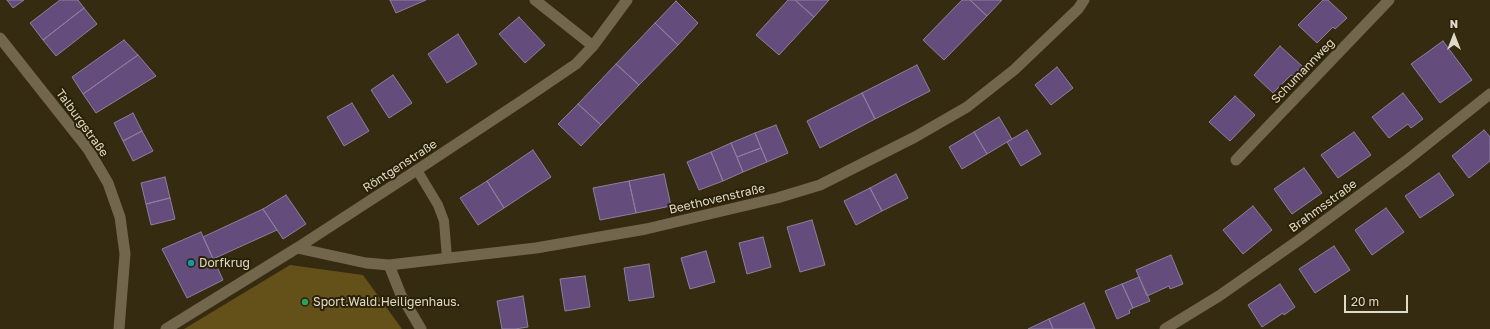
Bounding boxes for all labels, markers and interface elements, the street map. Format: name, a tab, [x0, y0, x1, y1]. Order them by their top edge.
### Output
north arrow	[1434, 16, 1474, 56]
text: N	[1450, 17, 1458, 30]
street label: Schumannweg	[1268, 35, 1338, 107]
street label: Talburgstraße	[53, 86, 111, 160]
street label: Röntgenstraße	[360, 137, 440, 195]
street label: Brahmsstraße	[1286, 177, 1360, 235]
street label: Beethovenstraße	[667, 181, 767, 217]
place label: Dorfkrug	[199, 256, 250, 270]
marker: Dorfkrug	[186, 258, 196, 268]
scale bar	[1346, 287, 1410, 313]
text: 20 m	[1351, 294, 1379, 309]
place label: Sport.Wald.Heiligenhaus.	[313, 295, 460, 309]
marker: Sport.Wald.Heiligenhaus.	[300, 297, 310, 307]

